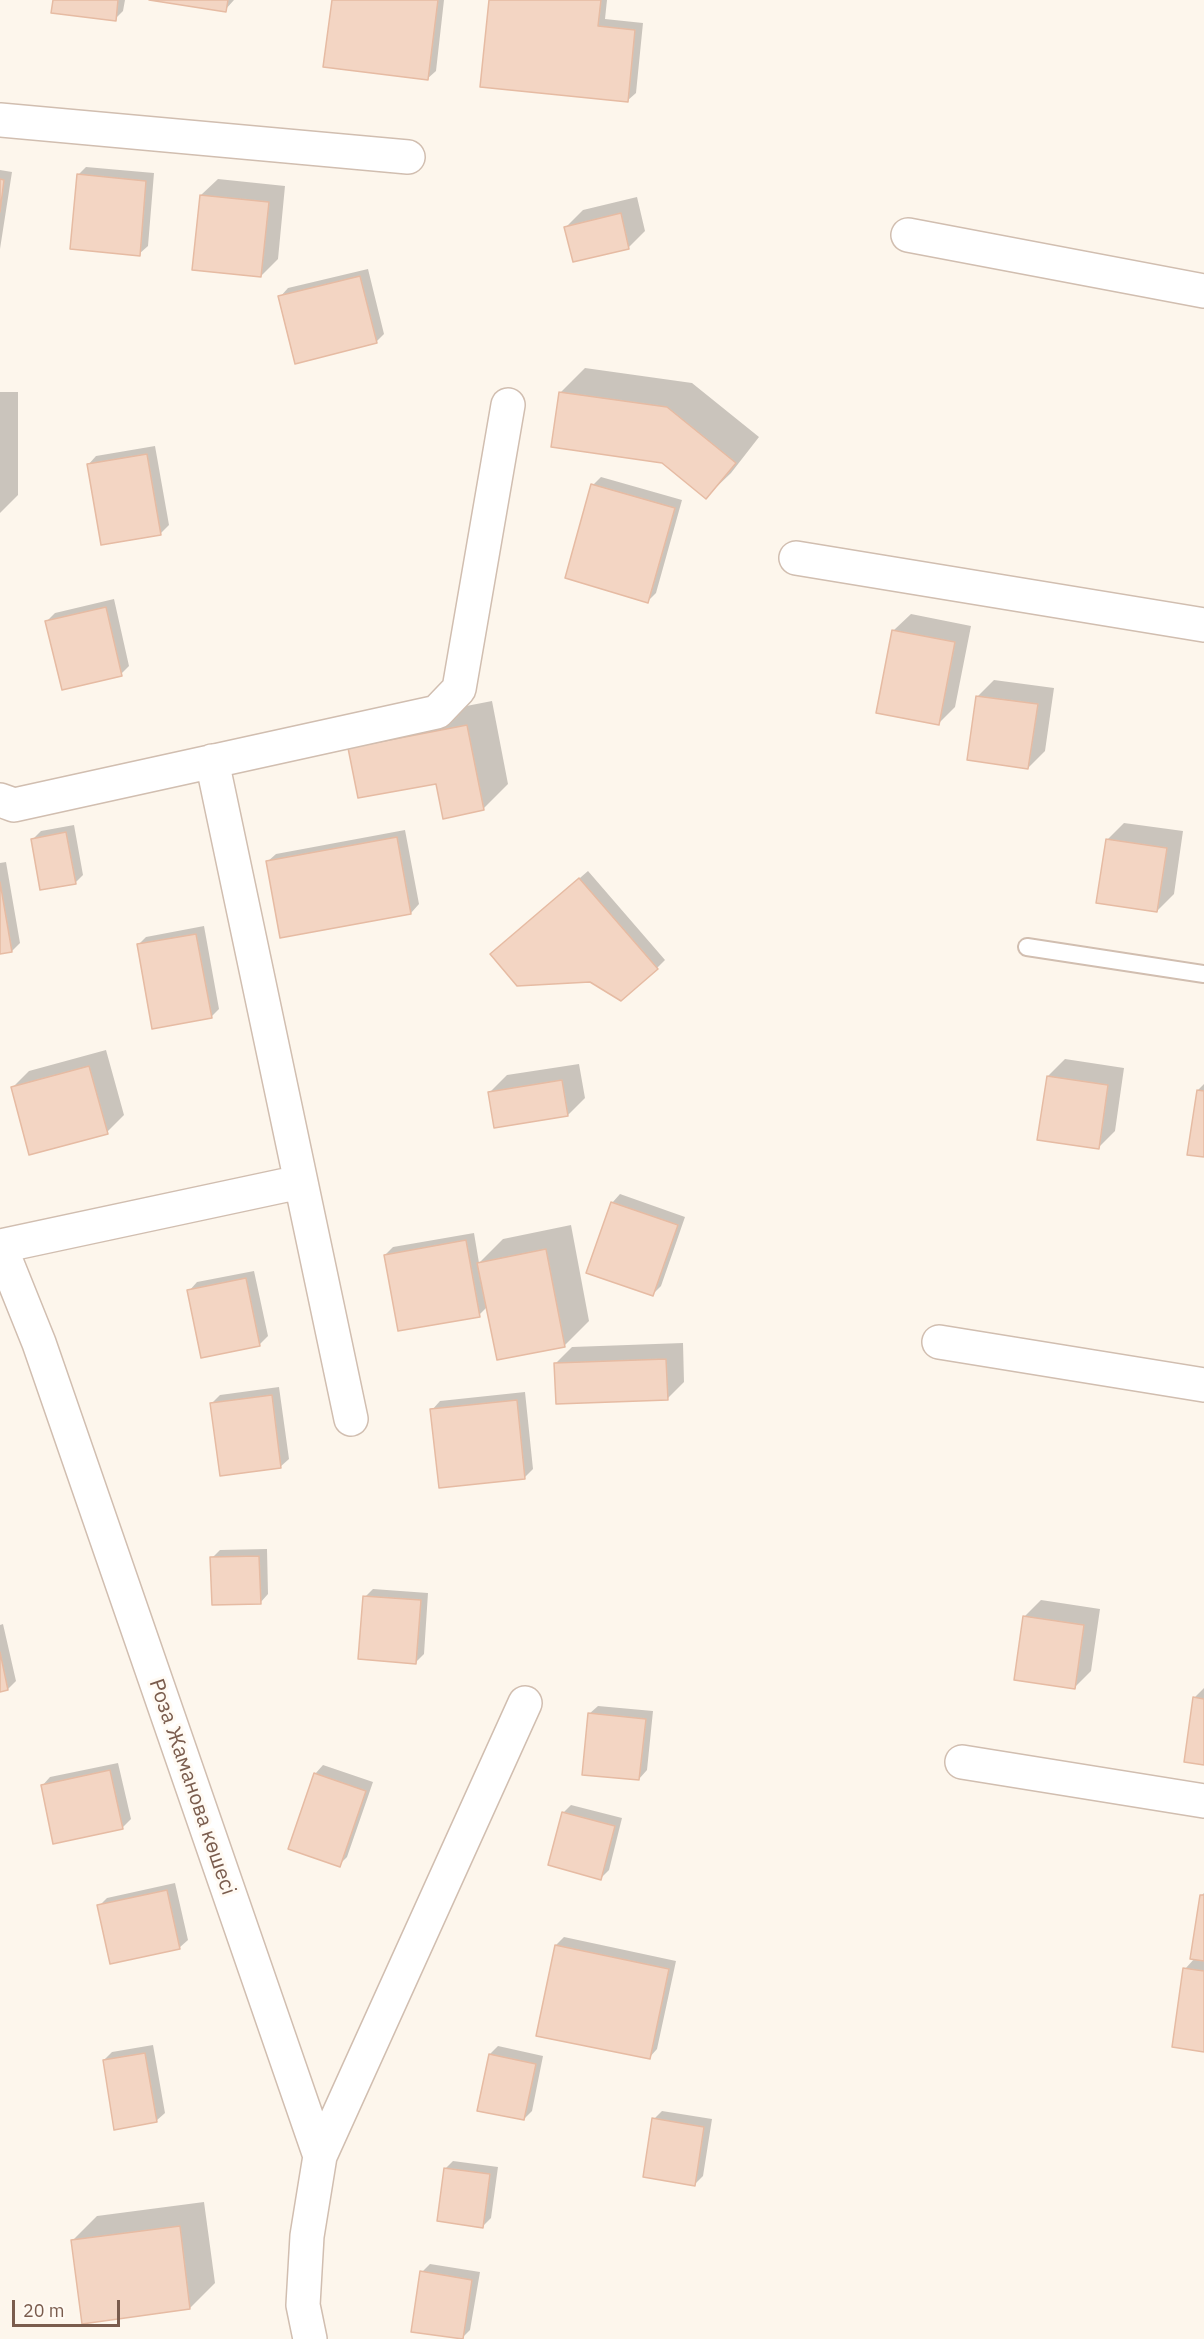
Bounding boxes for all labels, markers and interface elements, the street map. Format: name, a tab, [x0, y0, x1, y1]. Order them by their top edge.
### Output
street label: Роза Жаманова көшесі	[143, 1676, 241, 1898]
scale bar	[15, 2288, 123, 2326]
text: 20 m	[23, 2299, 65, 2322]

